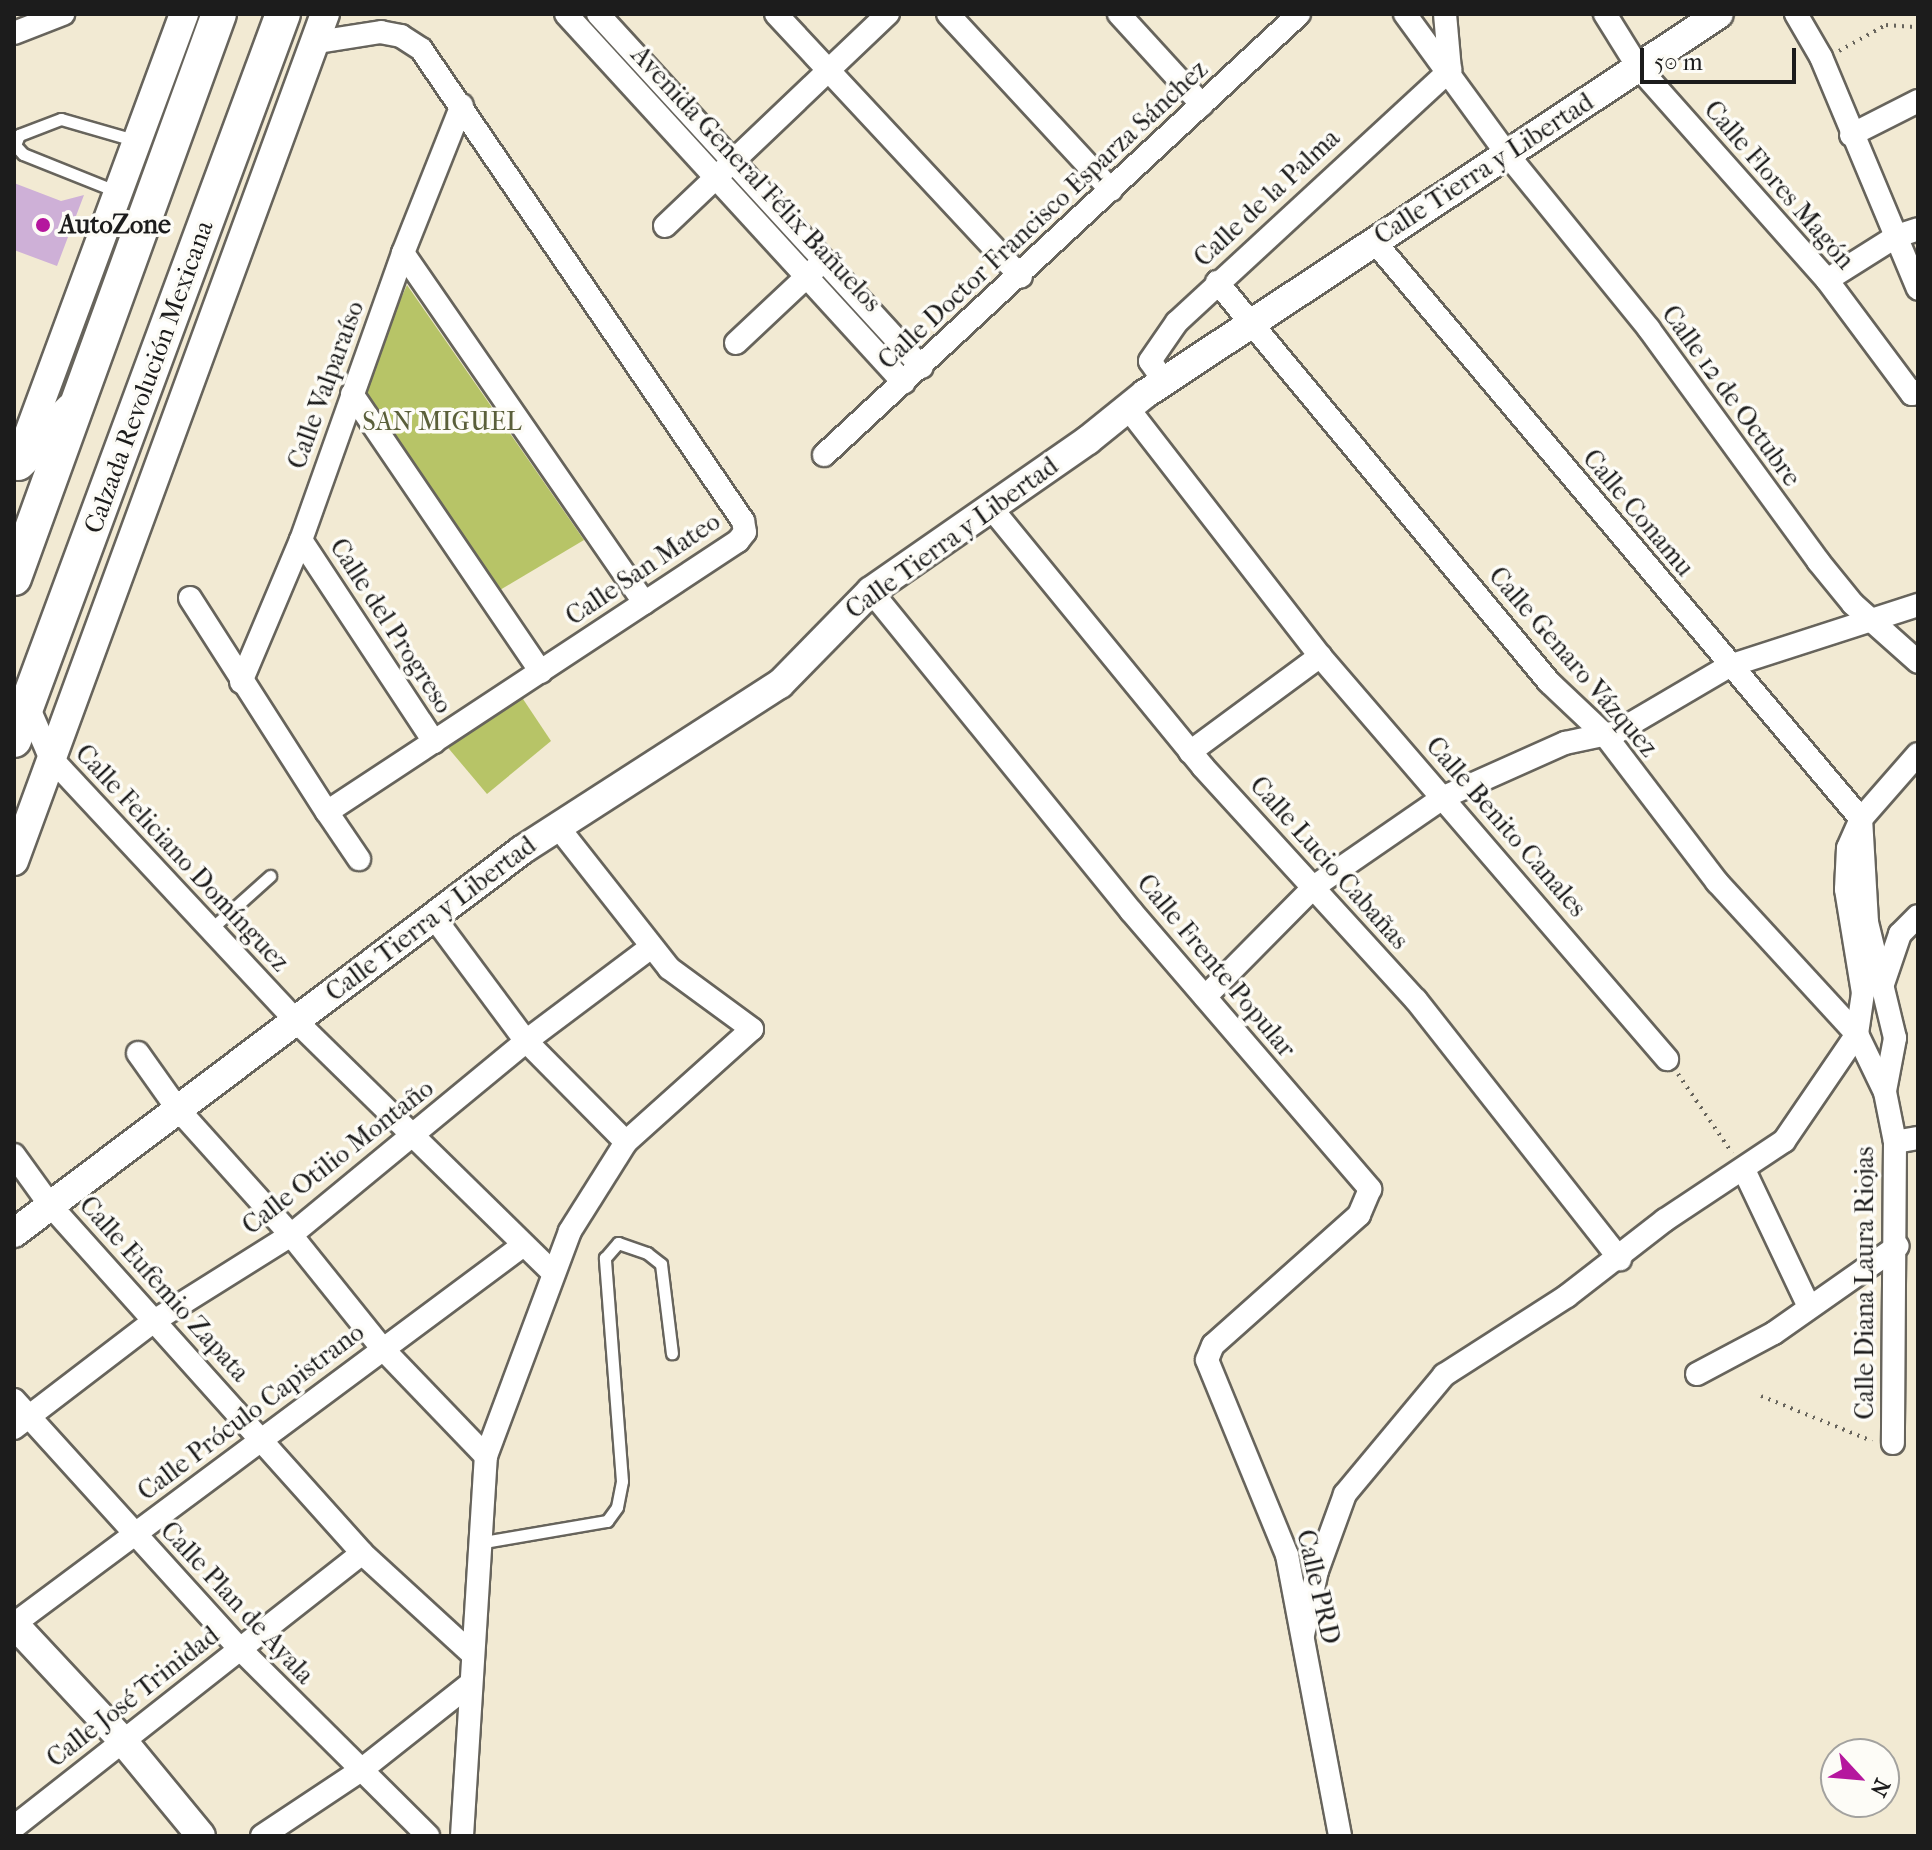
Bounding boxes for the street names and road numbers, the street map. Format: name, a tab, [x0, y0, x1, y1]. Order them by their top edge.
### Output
street label: Avenida General Félix Bañuelos	[624, 39, 888, 319]
street label: Calle Doctor Francisco Esparza Sánchez	[872, 54, 1214, 376]
street label: Calle Tierra y Libertad	[1369, 86, 1599, 252]
street label: Calle Flores Magón	[1697, 94, 1861, 276]
street label: Calle de la Palma	[1188, 123, 1346, 273]
street label: Calzada Revolución Mexicana	[78, 216, 220, 538]
street label: Calle Valparaíso	[281, 297, 371, 473]
street label: Calle 12 de Octubre	[1655, 299, 1807, 493]
street label: Calle Conamu	[1576, 443, 1700, 583]
street label: Calle Tierra y Libertad	[840, 450, 1064, 626]
street label: Calle San Mateo	[560, 506, 726, 632]
street label: Calle del Progreso	[323, 533, 459, 719]
street label: Calle Genaro Vázquez	[1482, 561, 1664, 763]
street label: Calle Benito Canales	[1419, 730, 1593, 924]
street label: Calle Feliciano Domínguez	[69, 738, 295, 978]
street label: Calle Lucio Cabañas	[1243, 770, 1415, 956]
street label: Calle Tierra y Libertad	[320, 830, 542, 1008]
street label: Calle Frente Popular	[1130, 868, 1302, 1064]
street label: Calle Otilio Montaño	[236, 1073, 440, 1241]
street label: Calle Diana Laura Riojas	[1849, 1146, 1881, 1420]
street label: Calle Eufemio Zapata	[73, 1190, 255, 1388]
street label: Calle Próculo Capistrano	[132, 1317, 370, 1507]
street label: Calle Plan de Ayala	[154, 1515, 320, 1691]
street label: Calle PRD	[1290, 1527, 1346, 1647]
street label: Calle José Trinidad	[41, 1620, 225, 1774]

